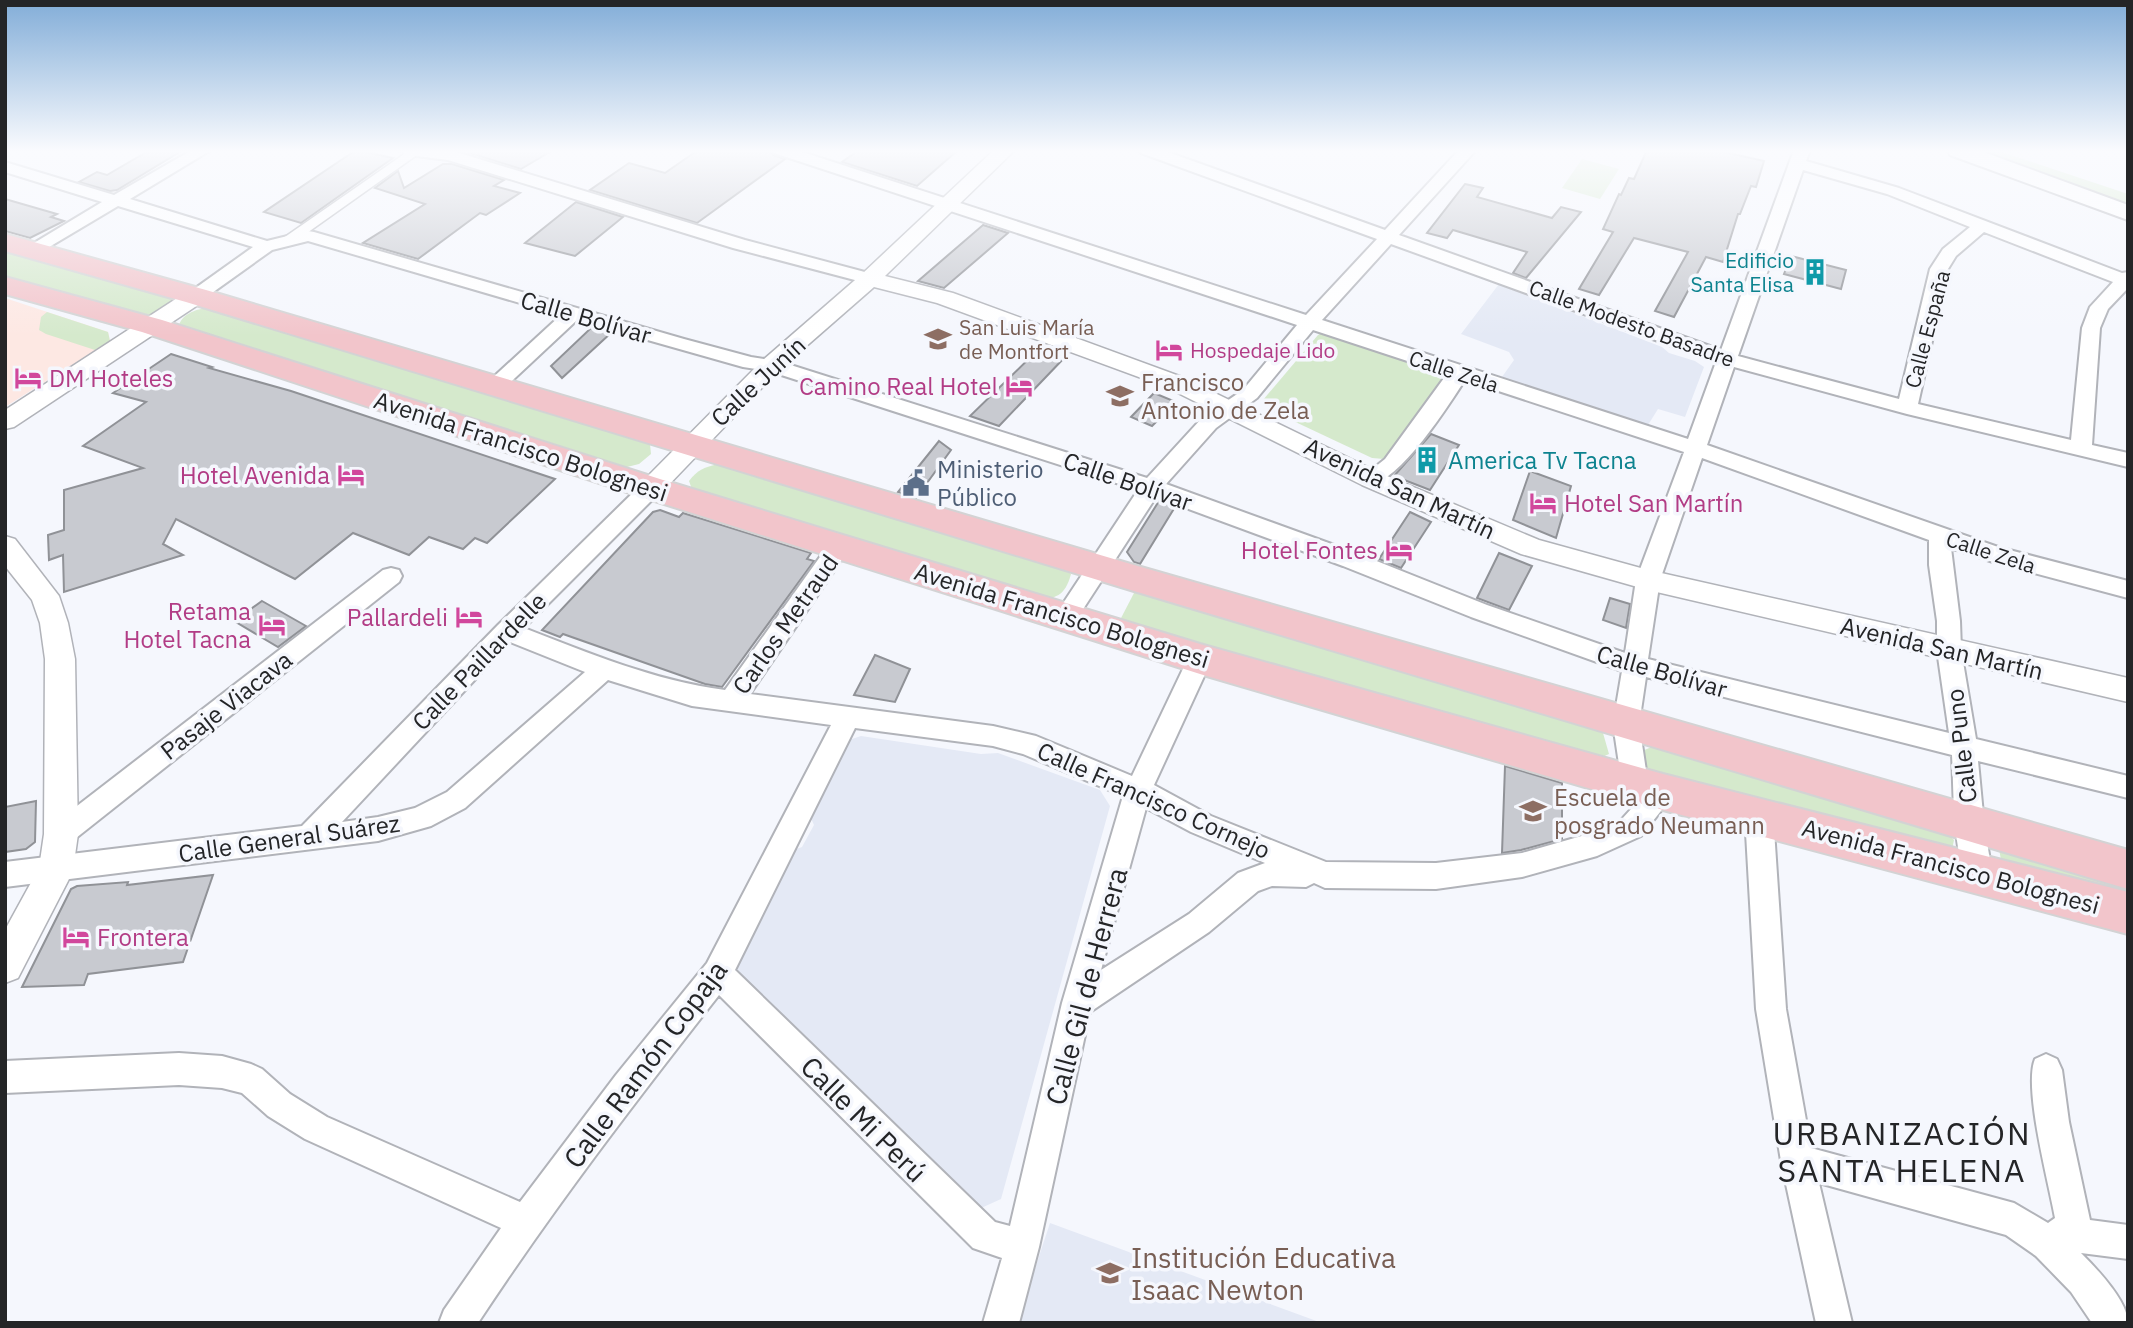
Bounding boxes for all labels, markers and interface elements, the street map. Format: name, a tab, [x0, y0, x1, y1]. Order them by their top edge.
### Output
place label: Edificio Santa Elisa	[1690, 246, 1794, 298]
building icon: Edificio Santa Elisa	[1800, 257, 1830, 287]
street label: Calle España	[1898, 267, 1956, 391]
street label: Calle Modesto Basadre	[1526, 273, 1738, 373]
street label: Calle Bolívar	[517, 283, 655, 351]
place label: San Luis María de Montfort	[959, 313, 1094, 365]
school or university icon: San Luis María de Montfort	[923, 324, 953, 354]
street label: Calle Junín	[704, 329, 812, 433]
hotel icon: Hospedaje Lido	[1154, 335, 1184, 365]
place label: Hospedaje Lido	[1190, 336, 1335, 364]
street label: Calle Zela	[1406, 343, 1502, 399]
place label: DM Hoteles	[49, 362, 174, 394]
hotel icon: DM Hoteles	[13, 363, 43, 393]
place label: Francisco Antonio de Zela	[1141, 366, 1310, 426]
place label: Camino Real Hotel	[799, 370, 998, 402]
hotel icon: Camino Real Hotel	[1004, 371, 1034, 401]
school or university icon: Francisco Antonio de Zela	[1105, 381, 1135, 411]
street label: Avenida Francisco Bolognesi	[370, 383, 672, 509]
street label: Avenida San Martín	[1299, 430, 1501, 546]
street label: Calle Bolívar	[1059, 444, 1197, 518]
place label: America Tv Tacna	[1448, 444, 1637, 476]
building icon: America Tv Tacna	[1412, 445, 1442, 475]
place label: Ministerio Público	[937, 453, 1043, 513]
place label: Hotel Avenida	[180, 459, 330, 491]
hotel icon: Hotel Avenida	[336, 460, 366, 490]
public building icon: Ministerio Público	[901, 468, 931, 498]
place label: Hotel San Martín	[1564, 487, 1743, 519]
hotel icon: Hotel San Martín	[1528, 488, 1558, 518]
street label: Calle Zela	[1943, 524, 2039, 580]
place label: Hotel Fontes	[1241, 534, 1378, 566]
hotel icon: Hotel Fontes	[1384, 535, 1414, 565]
street label: Carlos Metraud	[725, 548, 845, 700]
street label: Avenida Francisco Bolognesi	[911, 555, 1213, 675]
street label: Calle Paillardelle	[405, 585, 553, 737]
place label: Retama Hotel Tacna	[124, 595, 251, 655]
place label: Pallardeli	[347, 601, 448, 633]
hotel icon: Pallardeli	[454, 602, 484, 632]
street label: Avenida San Martín	[1838, 609, 2046, 687]
hotel icon: Retama Hotel Tacna	[257, 610, 287, 640]
street label: Calle Bolívar	[1593, 637, 1731, 705]
street label: Pasaje Viacava	[154, 643, 299, 767]
street label: Calle Puno	[1938, 687, 1984, 805]
street label: Calle Francisco Cornejo	[1032, 734, 1276, 866]
place label: Escuela de posgrado Neumann	[1554, 781, 1765, 841]
school or university icon: Escuela de posgrado Neumann	[1518, 796, 1548, 826]
street label: Calle General Suárez	[176, 807, 402, 869]
street label: Avenida Francisco Bolognesi	[1799, 811, 2103, 921]
street label: Calle Gil de Herrera	[1037, 863, 1136, 1109]
place label: Frontera	[97, 921, 189, 953]
hotel icon: Frontera	[61, 922, 91, 952]
street label: Calle Ramón Copaja	[555, 953, 735, 1175]
street label: Calle Mi Perú	[793, 1048, 935, 1190]
district label: URBANIZACIÓN SANTA HELENA	[1772, 1112, 2032, 1191]
place label: Institución Educativa Isaac Newton	[1131, 1239, 1396, 1308]
school or university icon: Institución Educativa Isaac Newton	[1095, 1258, 1125, 1288]

